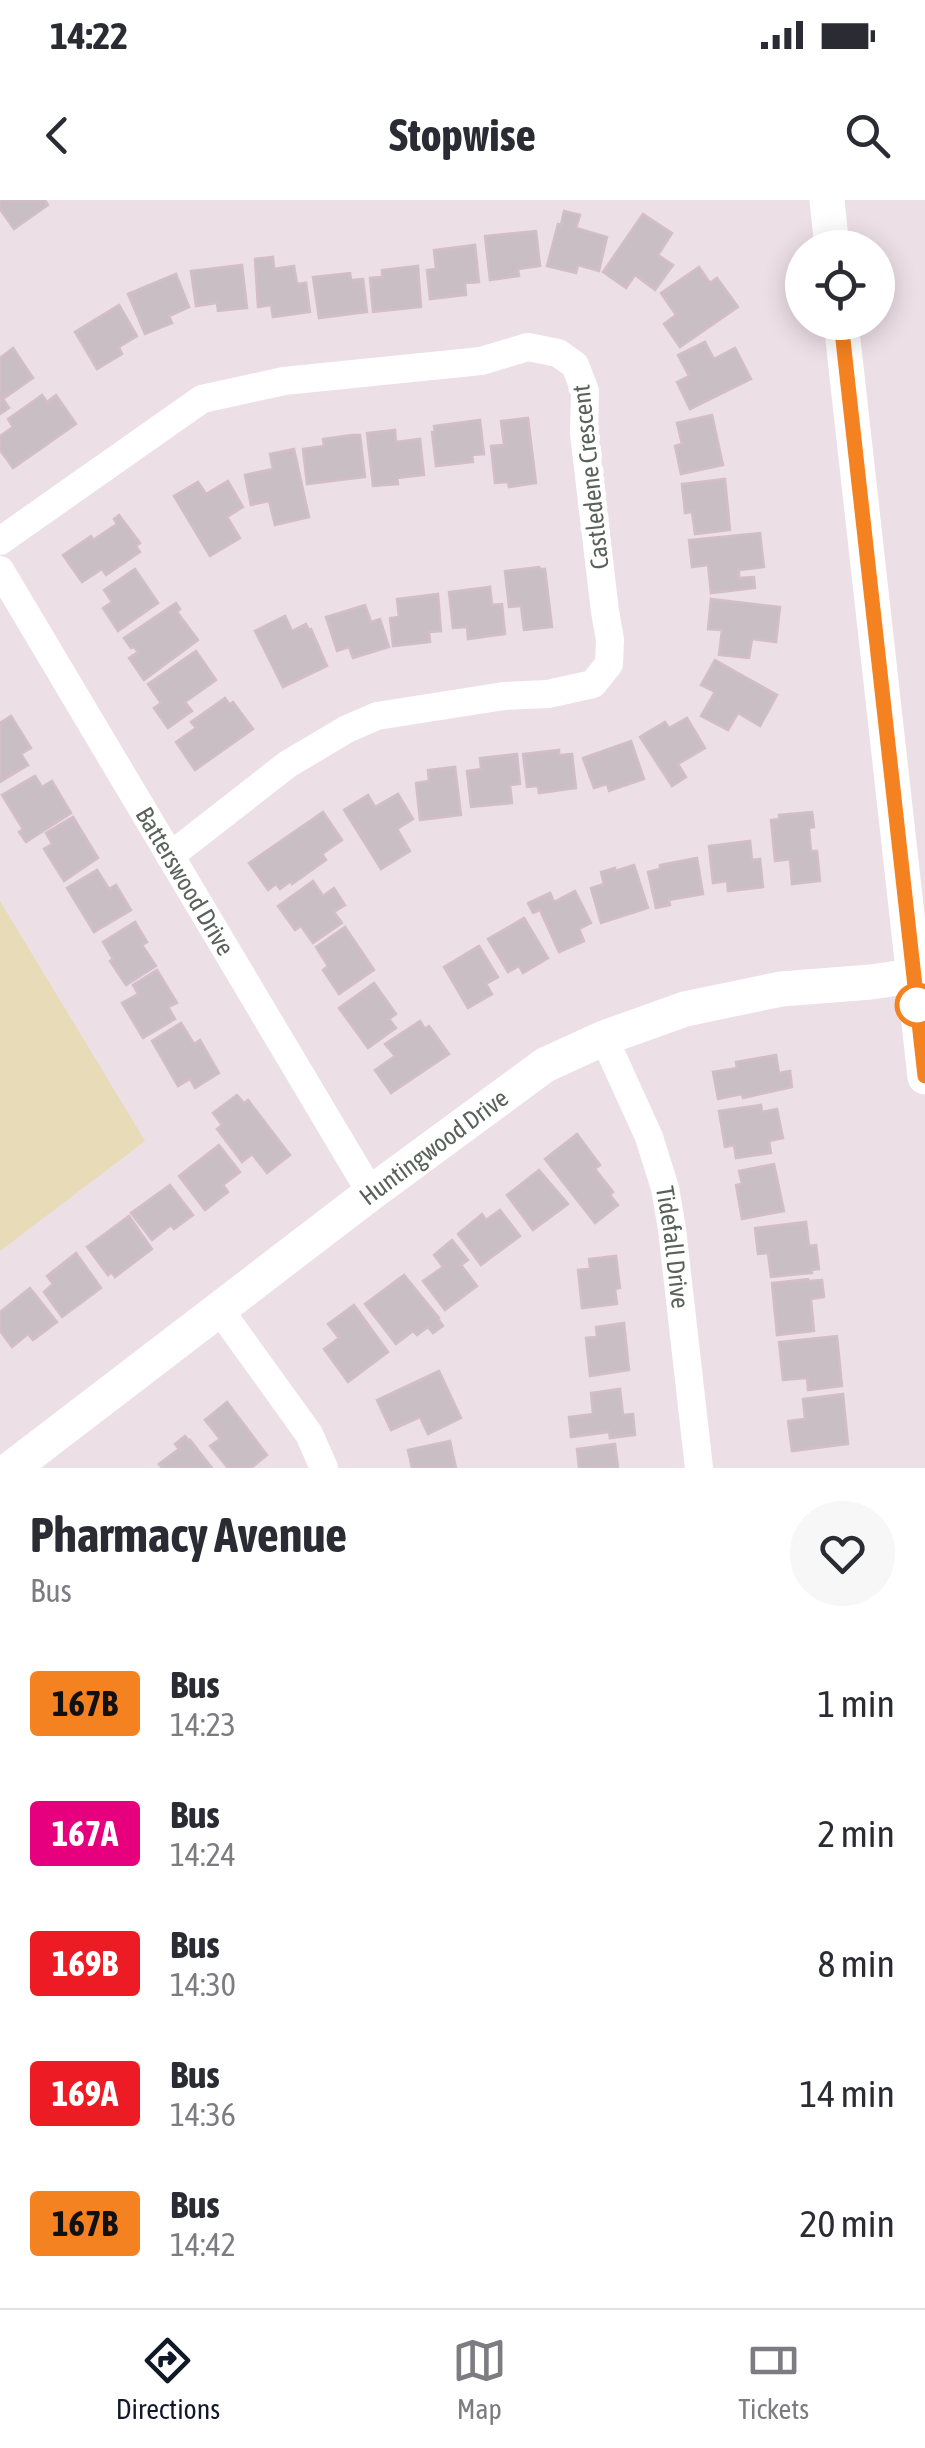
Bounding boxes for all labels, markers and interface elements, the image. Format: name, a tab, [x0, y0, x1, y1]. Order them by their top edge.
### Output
text: 14:22	[50, 14, 128, 57]
icon: back	[30, 108, 85, 163]
icon: search	[840, 108, 895, 163]
text: Stopwise	[389, 109, 536, 161]
map controls	[785, 230, 895, 340]
button: locate	[785, 230, 895, 340]
street label: Castledene Crescent	[566, 383, 614, 571]
street label: Batterswood Drive	[130, 802, 240, 960]
unlabelled marker	[896, 984, 925, 1026]
street label: Huntingwood Drive	[354, 1083, 513, 1211]
street label: Tidefall Drive	[651, 1184, 695, 1310]
button: heart	[790, 1501, 895, 1606]
text: Pharmacy Avenue	[30, 1507, 347, 1562]
text: Bus	[30, 1572, 72, 1609]
text: Bus	[170, 1663, 220, 1706]
text: 1 min	[817, 1682, 895, 1725]
text: 167B	[52, 1683, 118, 1723]
text: 14:23	[170, 1706, 236, 1743]
text: Bus	[170, 1793, 220, 1836]
text: 2 min	[817, 1812, 895, 1855]
text: 167A	[52, 1813, 118, 1853]
text: 14:24	[170, 1836, 236, 1873]
text: Bus	[170, 1923, 220, 1966]
text: 8 min	[817, 1942, 895, 1985]
text: 169B	[52, 1943, 118, 1983]
text: 14:30	[170, 1966, 236, 2003]
text: Bus	[170, 2053, 220, 2096]
text: 14 min	[800, 2072, 895, 2115]
text: 169A	[52, 2073, 118, 2113]
text: 14:36	[170, 2096, 236, 2133]
text: Bus	[170, 2183, 220, 2226]
text: 20 min	[800, 2202, 895, 2245]
text: 167B	[52, 2203, 118, 2243]
text: 14:42	[170, 2226, 236, 2263]
tab: Directions	[116, 2333, 220, 2425]
tab: Map	[452, 2333, 507, 2425]
tab: Tickets	[738, 2333, 809, 2425]

